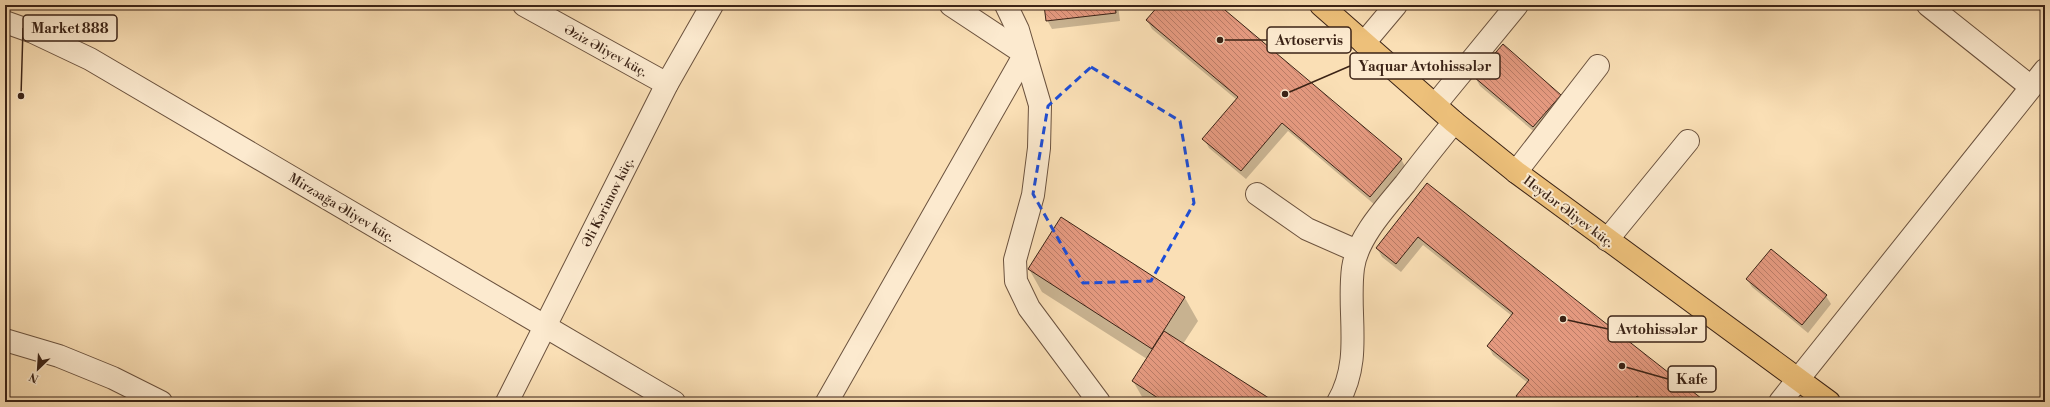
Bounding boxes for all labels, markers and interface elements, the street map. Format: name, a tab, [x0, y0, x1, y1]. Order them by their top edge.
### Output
callout: Market 888	[23, 15, 117, 41]
text: Market 888	[31, 20, 109, 38]
street label: Əziz Əliyev küç.	[561, 21, 650, 80]
callout: Avtoservis	[1267, 27, 1351, 53]
text: Avtoservis	[1274, 32, 1343, 50]
callout: Yaquar Avtohissələr	[1350, 53, 1500, 79]
text: Yaquar Avtohissələr	[1358, 58, 1492, 76]
street label: Əli Kərimov küç.	[578, 155, 637, 250]
street label: Mirzəağa Əliyev küç.	[286, 170, 397, 246]
street label: Heydər Əliyev küç.	[1520, 173, 1617, 251]
callout: Avtohissələr	[1608, 316, 1706, 342]
text: Avtohissələr	[1615, 321, 1698, 339]
north arrow	[18, 349, 58, 389]
callout: Kafe	[1668, 366, 1716, 392]
text: N	[27, 369, 41, 385]
text: Kafe	[1676, 371, 1708, 389]

